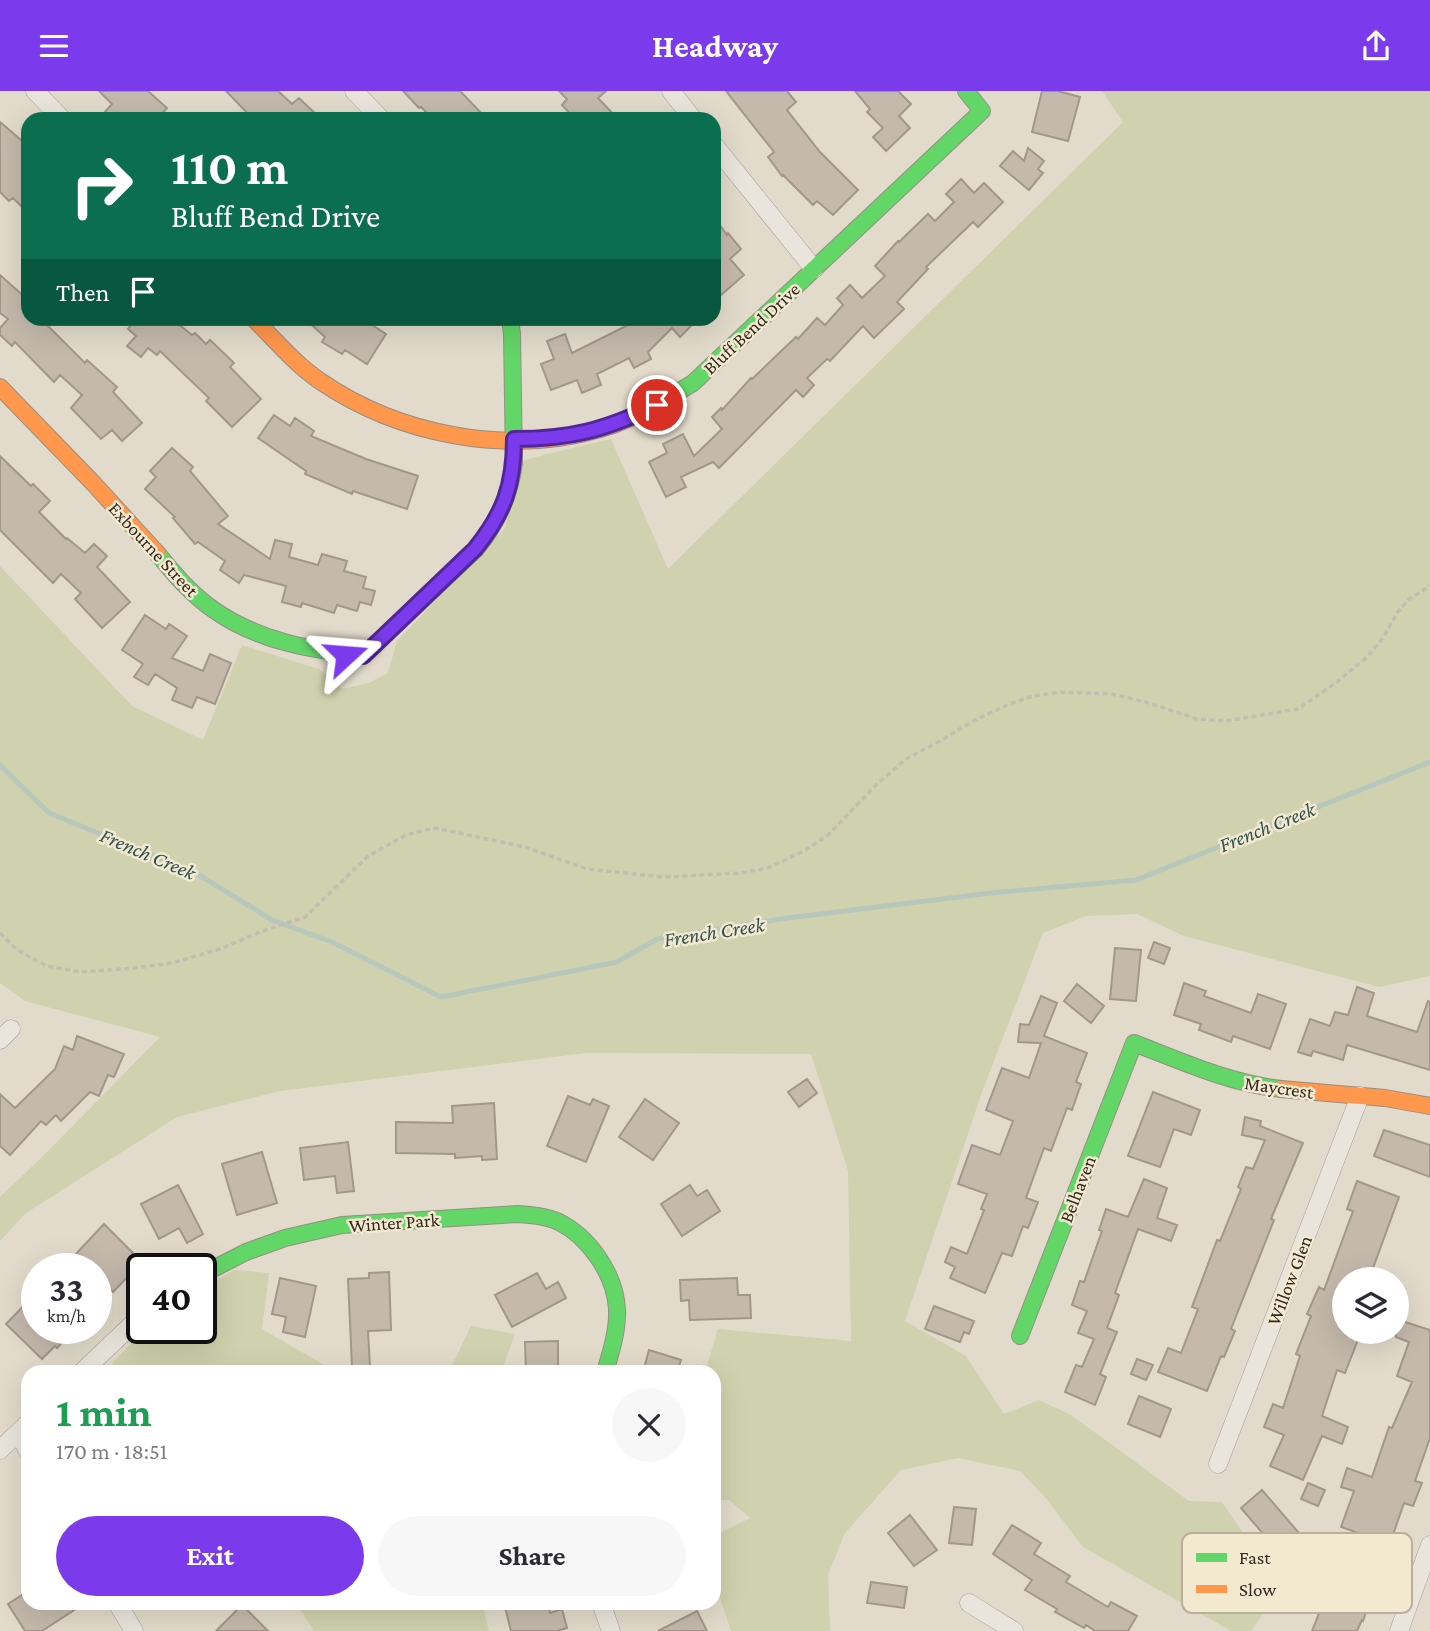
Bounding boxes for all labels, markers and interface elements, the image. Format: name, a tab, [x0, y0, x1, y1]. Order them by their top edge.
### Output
icon: menu	[35, 27, 73, 65]
icon: share	[1357, 27, 1395, 65]
text: Headway	[652, 28, 778, 64]
icon: right	[56, 140, 147, 231]
text: 110 m	[171, 140, 288, 195]
text: Bluff Bend Drive	[171, 198, 380, 234]
icon: arrive	[124, 273, 162, 311]
text: Then	[56, 278, 110, 307]
street label: Bluff Bend Drive	[699, 278, 804, 378]
pin	[627, 375, 687, 435]
icon: arrive	[638, 386, 676, 424]
street label: Exbourne Street	[105, 498, 203, 601]
position arrow	[309, 618, 383, 692]
water label: French Creek	[1215, 797, 1319, 857]
water label: French Creek	[97, 823, 200, 885]
water label: French Creek	[662, 912, 767, 952]
street label: Maycrest	[1243, 1072, 1315, 1103]
street label: Belhaven	[1055, 1153, 1100, 1226]
street label: Winter Park	[348, 1209, 441, 1236]
street label: Willow Glen	[1263, 1232, 1316, 1328]
speed limit sign: 40	[126, 1253, 217, 1344]
map controls	[1332, 1267, 1409, 1344]
button: layers	[1332, 1267, 1409, 1344]
text: 33	[49, 1270, 84, 1309]
text: km/h	[47, 1306, 86, 1326]
text: 1 min	[56, 1388, 152, 1435]
button: close	[612, 1388, 686, 1462]
text: 170 m · 18:51	[56, 1438, 168, 1464]
button: Exit	[56, 1516, 364, 1596]
button: Share	[378, 1516, 686, 1596]
legend	[1182, 1533, 1412, 1613]
text: Fast	[1239, 1547, 1271, 1568]
text: Slow	[1239, 1579, 1276, 1600]

